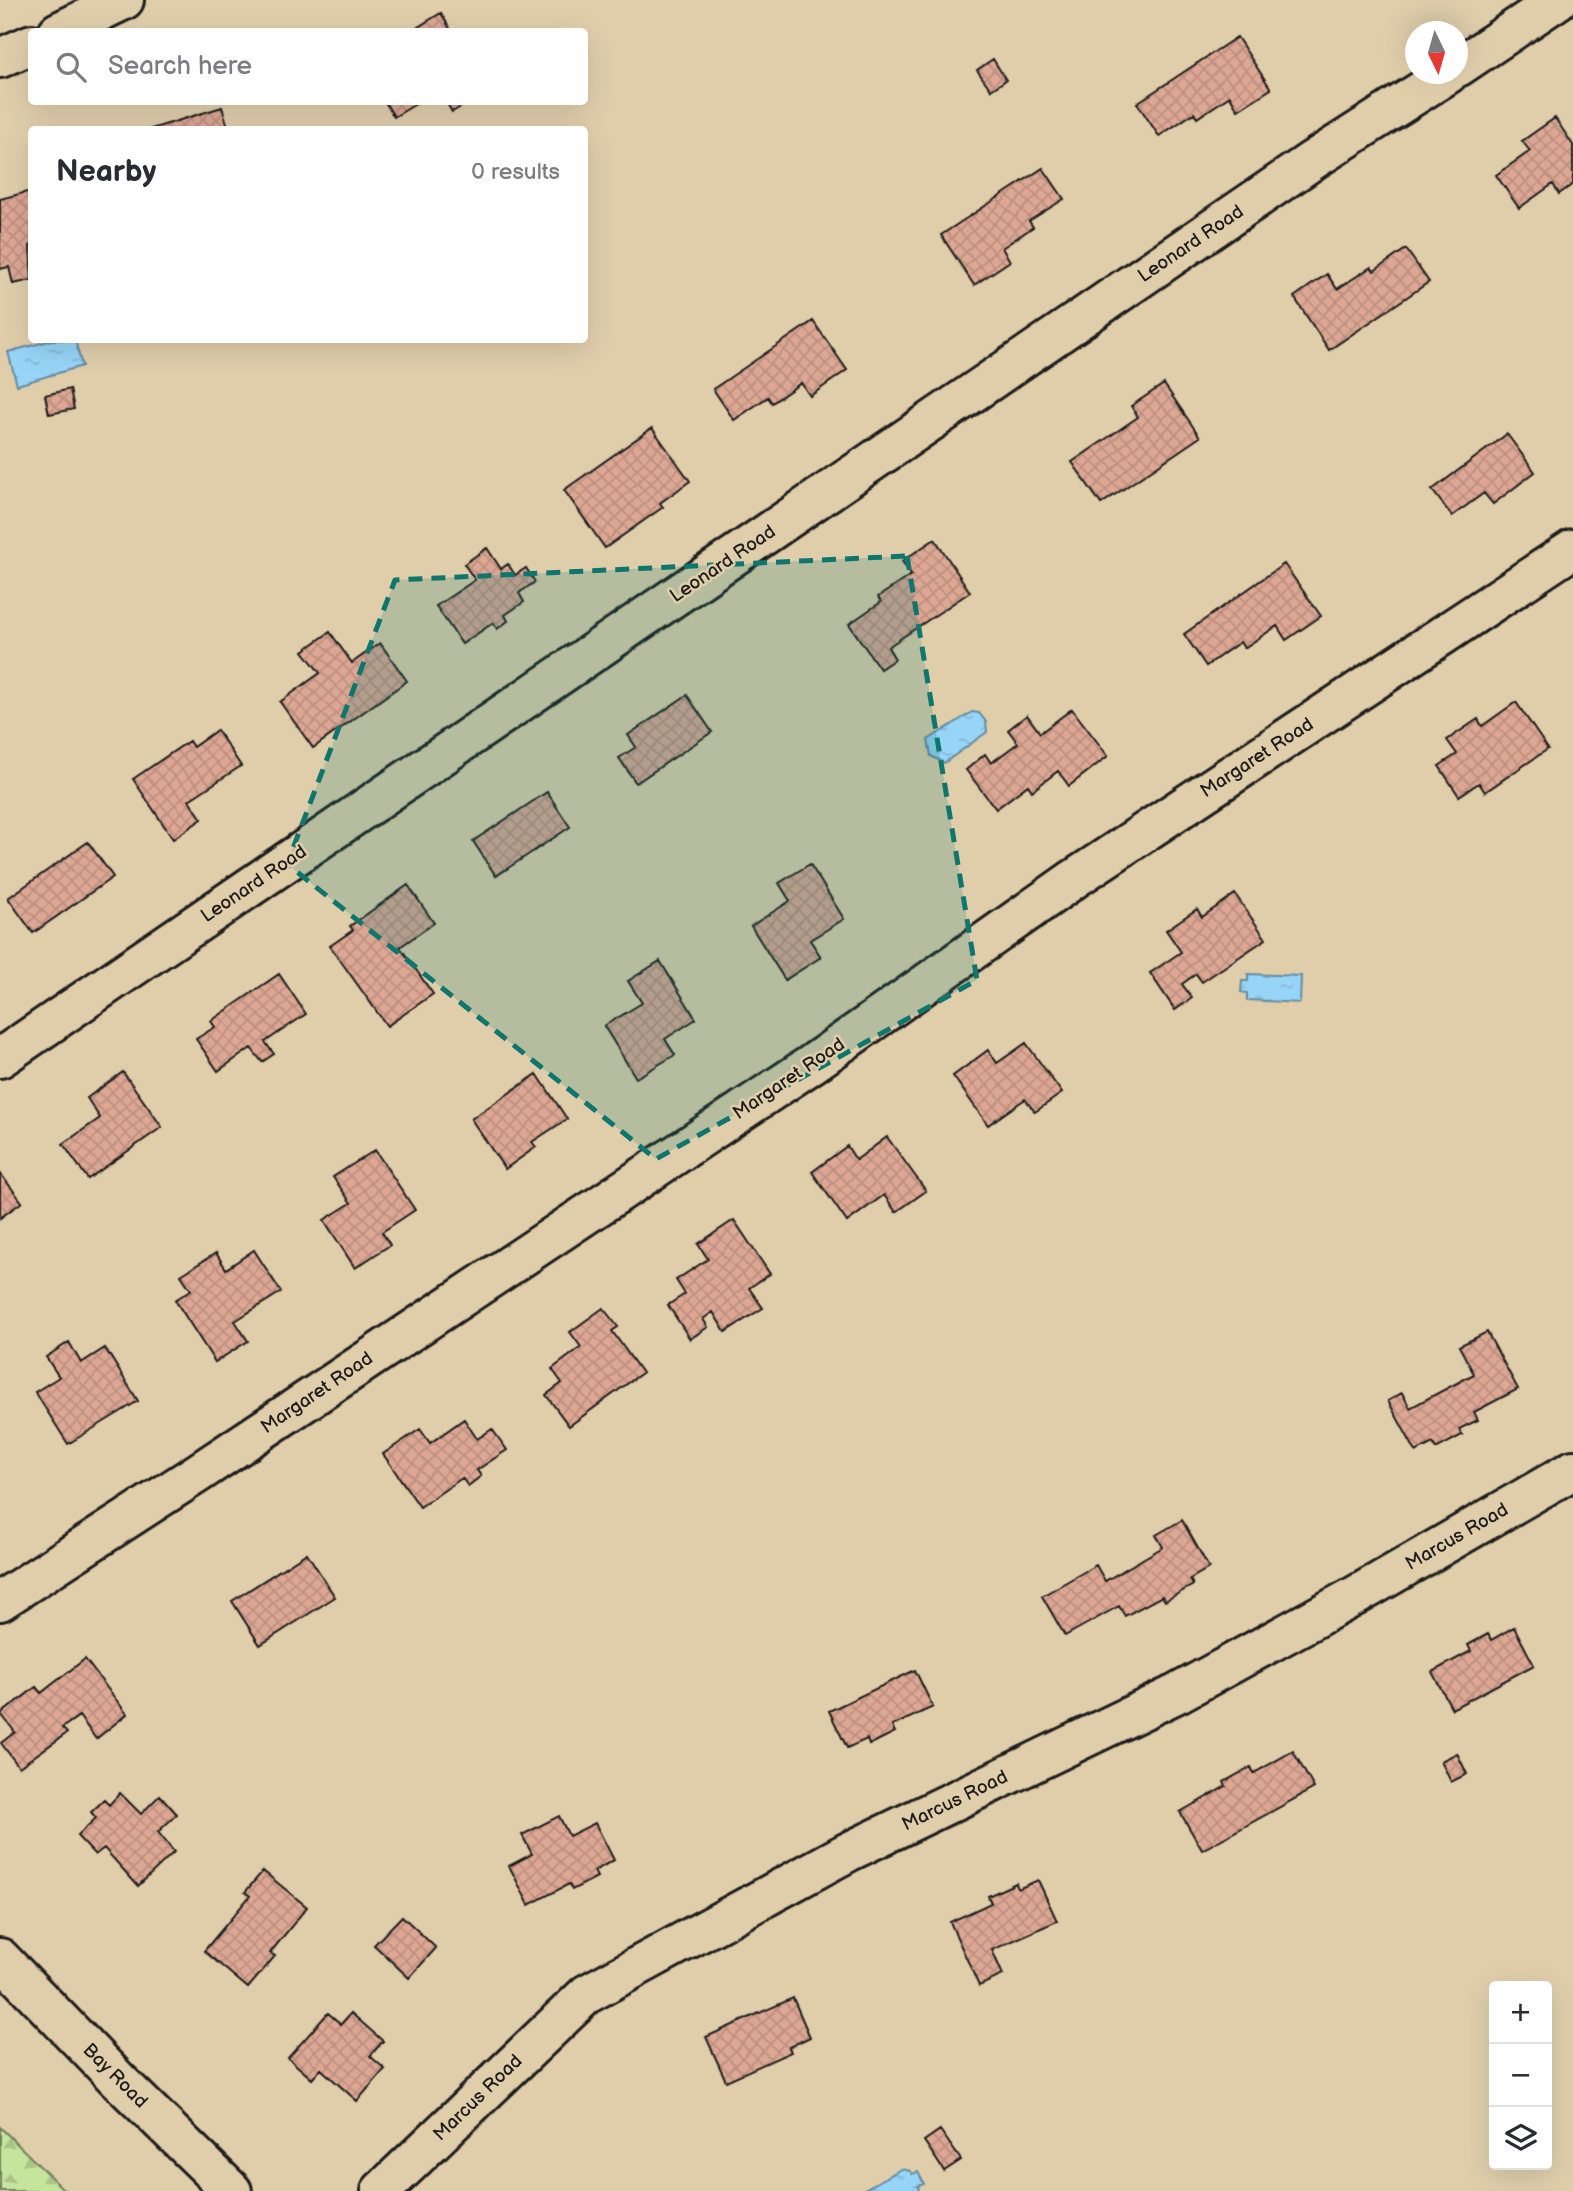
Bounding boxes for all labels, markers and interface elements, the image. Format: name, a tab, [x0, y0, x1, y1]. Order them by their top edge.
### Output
north arrow	[1405, 21, 1468, 84]
search box	[28, 28, 588, 105]
icon: search	[52, 48, 90, 86]
text: Search here	[108, 51, 252, 82]
text: Nearby	[56, 154, 156, 190]
text: 0 results	[471, 158, 560, 186]
street label: Leonard Road	[1134, 200, 1248, 288]
street label: Leonard Road	[666, 520, 780, 608]
street label: Margaret Road	[1196, 713, 1318, 803]
street label: Leonard Road	[197, 840, 311, 928]
street label: Margaret Road	[729, 1033, 849, 1125]
street label: Margaret Road	[257, 1347, 377, 1439]
street label: Marcus Road	[1402, 1498, 1512, 1576]
street label: Marcus Road	[898, 1765, 1012, 1837]
map controls	[1489, 1981, 1552, 2170]
button: +	[1489, 1981, 1552, 2044]
street label: Bay Road	[78, 2039, 152, 2113]
button: −	[1489, 2044, 1552, 2107]
street label: Marcus Road	[429, 2050, 527, 2146]
button: layers	[1489, 2107, 1552, 2170]

